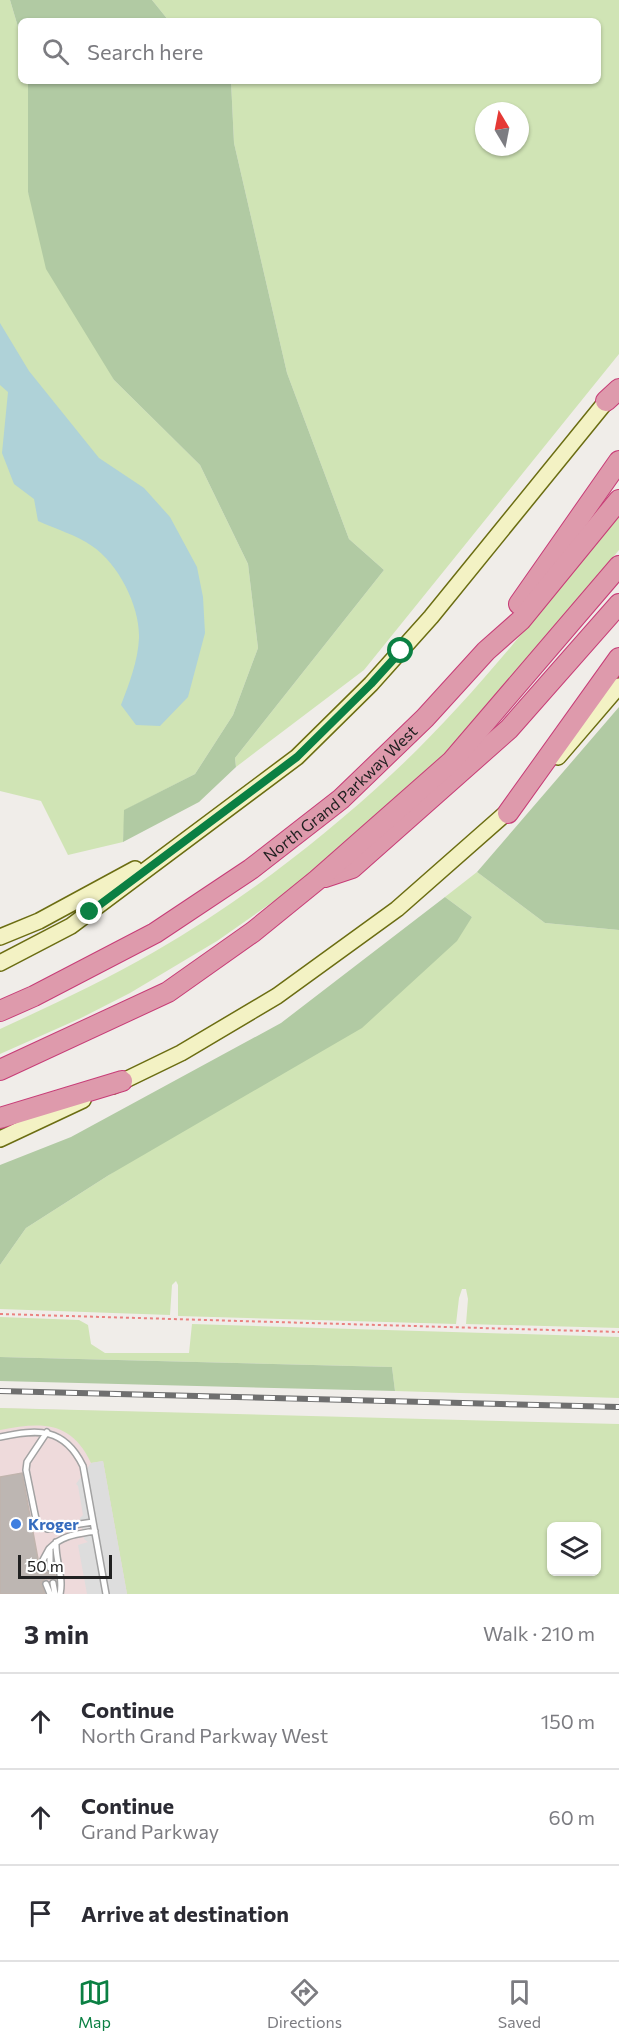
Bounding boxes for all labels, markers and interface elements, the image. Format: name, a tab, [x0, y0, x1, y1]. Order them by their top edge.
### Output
search box	[18, 18, 601, 84]
icon: search	[39, 35, 72, 68]
text: Search here	[87, 38, 203, 65]
north arrow	[475, 102, 529, 156]
route start	[387, 637, 413, 663]
street label: North Grand Parkway West	[259, 721, 421, 865]
route end	[76, 898, 102, 924]
place label: Kroger	[28, 1514, 79, 1533]
marker: Kroger	[9, 1517, 23, 1531]
map controls	[547, 1522, 601, 1576]
button: layers	[547, 1522, 601, 1576]
scale bar	[18, 1552, 112, 1580]
text: 50 m	[27, 1556, 64, 1575]
text: 3 min	[24, 1618, 89, 1649]
text: Walk · 210 m	[483, 1621, 595, 1645]
text: Continue	[81, 1696, 174, 1723]
icon: ahead	[24, 1705, 57, 1738]
text: 150 m	[541, 1709, 595, 1733]
text: North Grand Parkway West	[81, 1723, 328, 1747]
text: Continue	[81, 1792, 174, 1819]
icon: ahead	[24, 1801, 57, 1834]
text: 60 m	[549, 1805, 595, 1829]
text: Grand Parkway	[81, 1819, 219, 1843]
icon: arrive	[24, 1897, 57, 1930]
text: Arrive at destination	[81, 1900, 289, 1927]
tab: Map	[78, 1976, 111, 2031]
tab: Directions	[267, 1976, 342, 2031]
tab: Saved	[498, 1976, 541, 2031]

